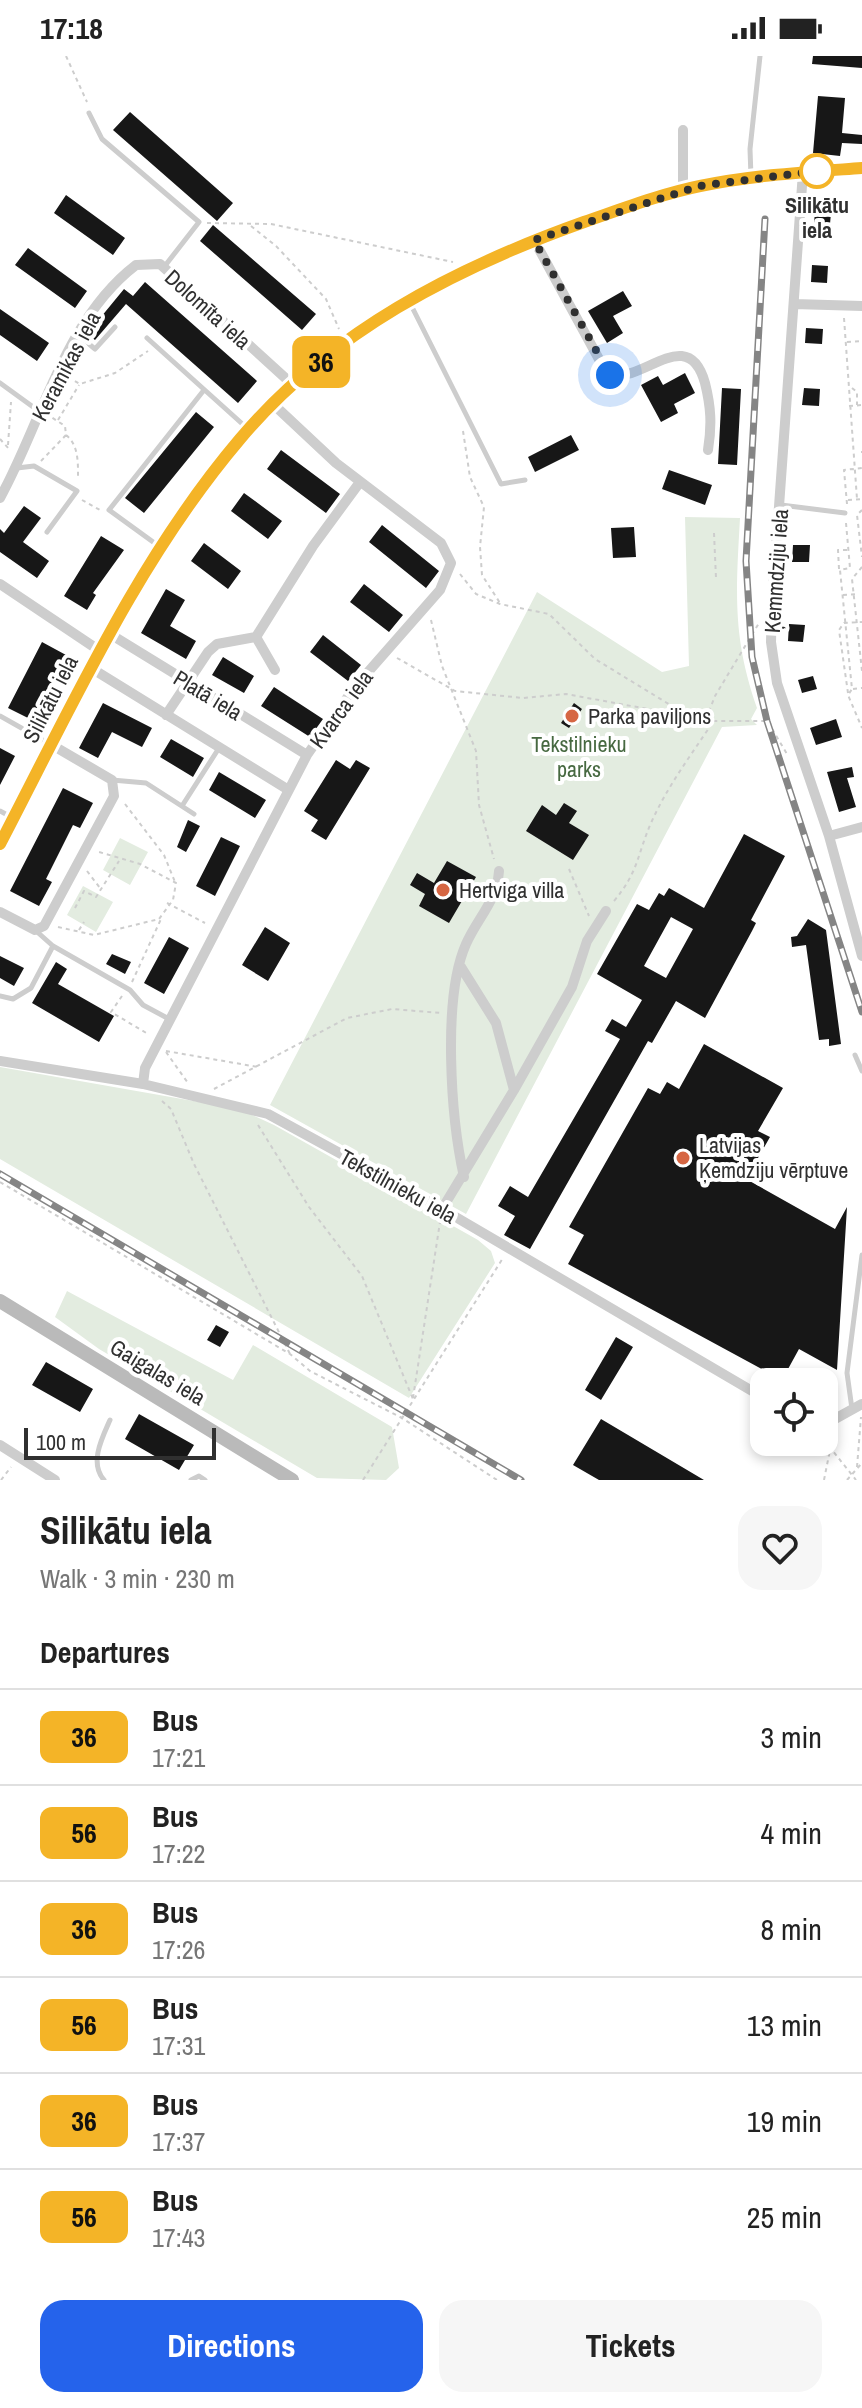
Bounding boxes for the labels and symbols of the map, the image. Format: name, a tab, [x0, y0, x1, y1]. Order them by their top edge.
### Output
marker: Silikātu iela	[800, 154, 834, 188]
place label: Silikātu iela	[785, 190, 849, 245]
street label: Dolomīta iela	[158, 262, 258, 356]
street label: Keramikas iela	[25, 306, 107, 426]
line badge: 36	[285, 336, 357, 388]
your location	[590, 355, 630, 395]
street label: Ķemmdziju iela	[757, 508, 795, 634]
street label: Silikātu iela	[15, 650, 85, 748]
street label: Platā iela	[168, 663, 248, 727]
street label: Kvarca iela	[302, 664, 380, 754]
place label: Parka paviljons	[588, 701, 711, 731]
marker: Parka paviljons	[563, 707, 581, 725]
park label: Tekstilnieku parks	[531, 729, 627, 784]
place label: Hertviga villa	[459, 875, 564, 905]
marker: Hertviga villa	[434, 881, 452, 899]
place label: Latvijas Ķemdziju vērptuve	[699, 1130, 848, 1185]
street label: Tekstilnieku iela	[334, 1142, 462, 1230]
marker: Latvijas Ķemdziju vērptuve	[674, 1149, 692, 1167]
street label: Gaigalas iela	[105, 1332, 211, 1412]
scale bar	[24, 1424, 216, 1460]

